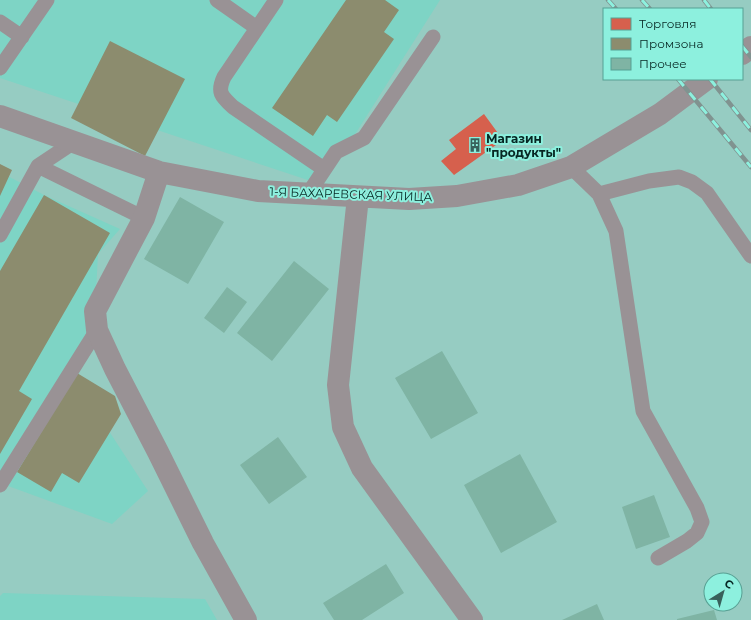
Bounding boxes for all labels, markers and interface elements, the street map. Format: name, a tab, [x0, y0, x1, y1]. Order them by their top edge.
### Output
legend	[603, 8, 743, 80]
text: Торговля	[639, 16, 696, 31]
text: Промзона	[639, 36, 703, 51]
text: Прочее	[639, 56, 687, 71]
place label: Магазин "продукты"	[486, 131, 561, 160]
building icon: Магазин "продукты"	[467, 137, 483, 153]
street label: 1-Я БАХАРЕВСКАЯ УЛИЦА	[269, 184, 433, 204]
north arrow	[703, 572, 743, 612]
text: С	[722, 576, 736, 592]

